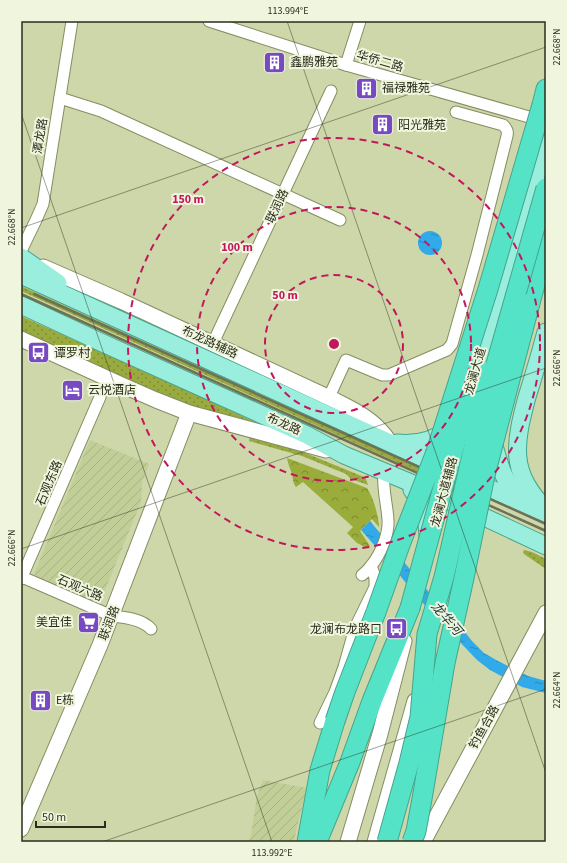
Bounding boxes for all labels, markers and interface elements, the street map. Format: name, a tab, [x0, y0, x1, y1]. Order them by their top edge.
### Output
text: 113.994°E	[268, 4, 308, 18]
text: 22.668°N	[550, 28, 564, 66]
street label: 华侨二路	[354, 47, 405, 76]
building icon: 鑫鹏雅苑	[262, 49, 288, 75]
place label: 鑫鹏雅苑	[290, 54, 338, 71]
building icon: 福禄雅苑	[354, 75, 380, 101]
place label: 福禄雅苑	[382, 80, 430, 97]
building icon: 阳光雅苑	[370, 112, 396, 138]
street label: 潭龙路	[29, 117, 52, 155]
place label: 阳光雅苑	[398, 117, 446, 134]
street label: 联润路	[262, 186, 293, 226]
text: 150 m	[172, 191, 204, 208]
text: 22.668°N	[5, 208, 19, 246]
text: 100 m	[221, 239, 253, 256]
text: 50 m	[272, 287, 298, 304]
street label: 布龙路辅路	[179, 322, 241, 363]
centre of rings	[327, 337, 341, 351]
bus stop icon: 谭罗村	[26, 340, 52, 366]
place label: 谭罗村	[54, 345, 91, 362]
street label: 龙澜大道	[461, 346, 490, 397]
text: 22.666°N	[550, 349, 564, 387]
hotel icon: 云悦酒店	[60, 377, 86, 403]
place label: 云悦酒店	[88, 382, 136, 399]
street label: 布龙路	[264, 409, 304, 440]
street label: 龙澜大道辅路	[427, 455, 462, 529]
street label: 石观东路	[32, 458, 67, 509]
text: 22.666°N	[5, 529, 19, 567]
street label: 石观六路	[54, 571, 105, 606]
water label: 龙华河	[427, 598, 468, 642]
street label: 联润路	[95, 603, 124, 643]
supermarket icon: 美宜佳	[75, 609, 101, 635]
place label: 美宜佳	[36, 614, 72, 631]
bus stop icon: 龙澜布龙路口	[384, 616, 410, 642]
place label: 龙澜布龙路口	[310, 621, 382, 638]
text: 22.664°N	[550, 671, 564, 709]
building icon: E栋	[27, 687, 53, 713]
place label: E栋	[56, 692, 74, 709]
street label: 钓鱼合路	[465, 702, 504, 752]
scale bar	[36, 803, 105, 829]
text: 50 m	[42, 809, 66, 826]
text: 113.992°E	[252, 846, 292, 860]

